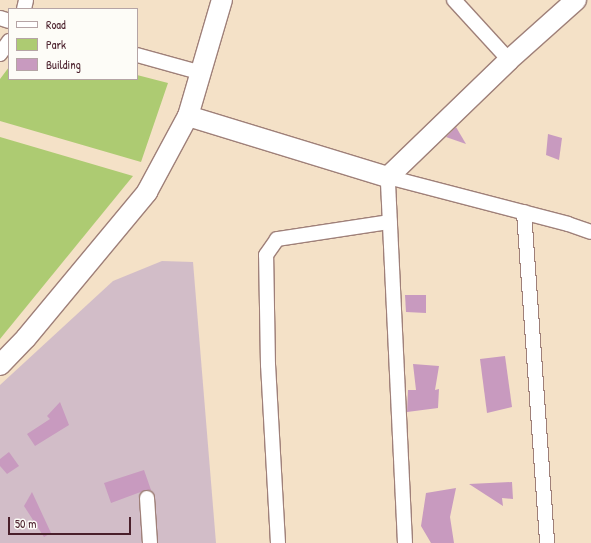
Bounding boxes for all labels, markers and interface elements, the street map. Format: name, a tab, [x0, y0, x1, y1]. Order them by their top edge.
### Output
legend	[8, 8, 138, 80]
text: Road	[46, 16, 66, 33]
text: Park	[46, 36, 66, 53]
text: Building	[46, 56, 81, 73]
scale bar	[10, 509, 133, 535]
text: 50 m	[15, 515, 36, 532]

